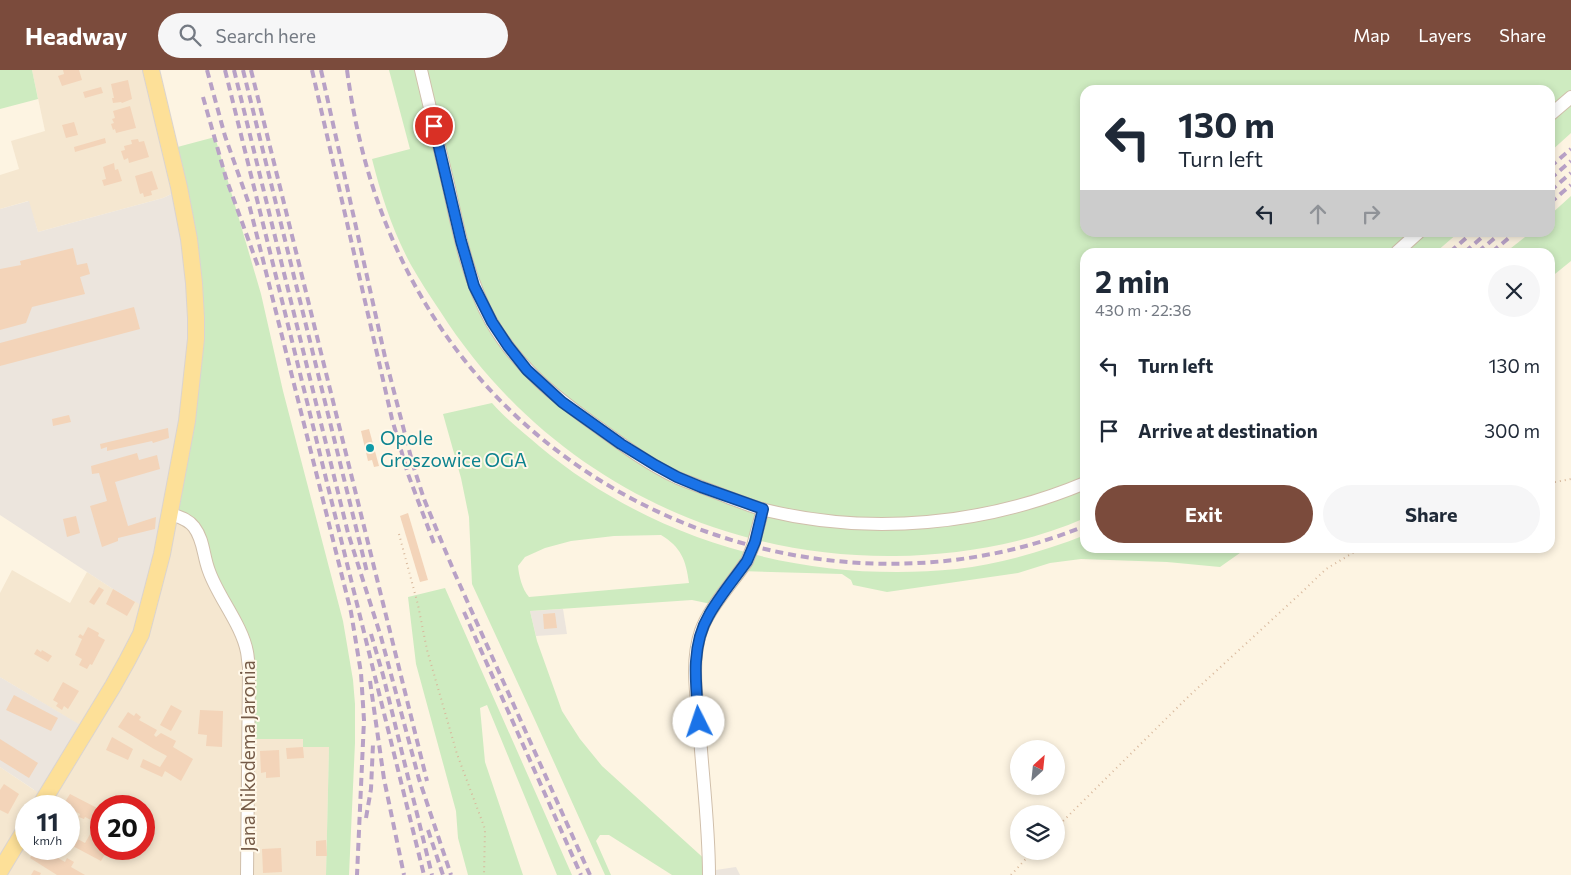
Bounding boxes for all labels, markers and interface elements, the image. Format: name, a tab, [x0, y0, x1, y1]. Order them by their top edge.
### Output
search box	[158, 13, 508, 58]
text: Headway	[25, 21, 128, 50]
icon: search	[176, 21, 204, 49]
text: Search here	[216, 24, 316, 47]
text: Map	[1353, 24, 1390, 46]
text: Layers	[1418, 24, 1471, 46]
text: Share	[1499, 24, 1546, 46]
text: 130 m	[1178, 102, 1275, 145]
pin	[413, 105, 455, 147]
icon: left	[1095, 105, 1160, 170]
icon: arrive	[420, 112, 448, 140]
text: Turn left	[1178, 145, 1263, 172]
icon: left	[1251, 200, 1279, 228]
icon: ahead	[1304, 200, 1332, 228]
icon: right	[1357, 200, 1385, 228]
text: 2 min	[1095, 262, 1170, 299]
button: close	[1488, 265, 1540, 317]
text: 430 m · 22:36	[1095, 300, 1191, 319]
icon: left	[1095, 352, 1123, 380]
text: Turn left	[1138, 354, 1213, 377]
text: 130 m	[1488, 354, 1540, 377]
icon: arrive	[1095, 417, 1123, 445]
text: Arrive at destination	[1138, 419, 1318, 442]
text: 300 m	[1484, 419, 1540, 442]
place label: Opole Groszowice OGA	[380, 426, 527, 471]
marker: Opole Groszowice OGA	[364, 442, 376, 454]
button: Exit	[1095, 485, 1313, 543]
button: Share	[1323, 485, 1540, 543]
street label: Jana Nikodema Jaronia	[236, 660, 259, 852]
position arrow	[672, 695, 724, 747]
north arrow	[1010, 740, 1065, 795]
map controls	[1010, 740, 1065, 860]
speed limit sign: 20	[90, 795, 155, 860]
button: layers	[1010, 805, 1065, 860]
text: 11	[36, 806, 59, 836]
text: km/h	[33, 833, 62, 847]

